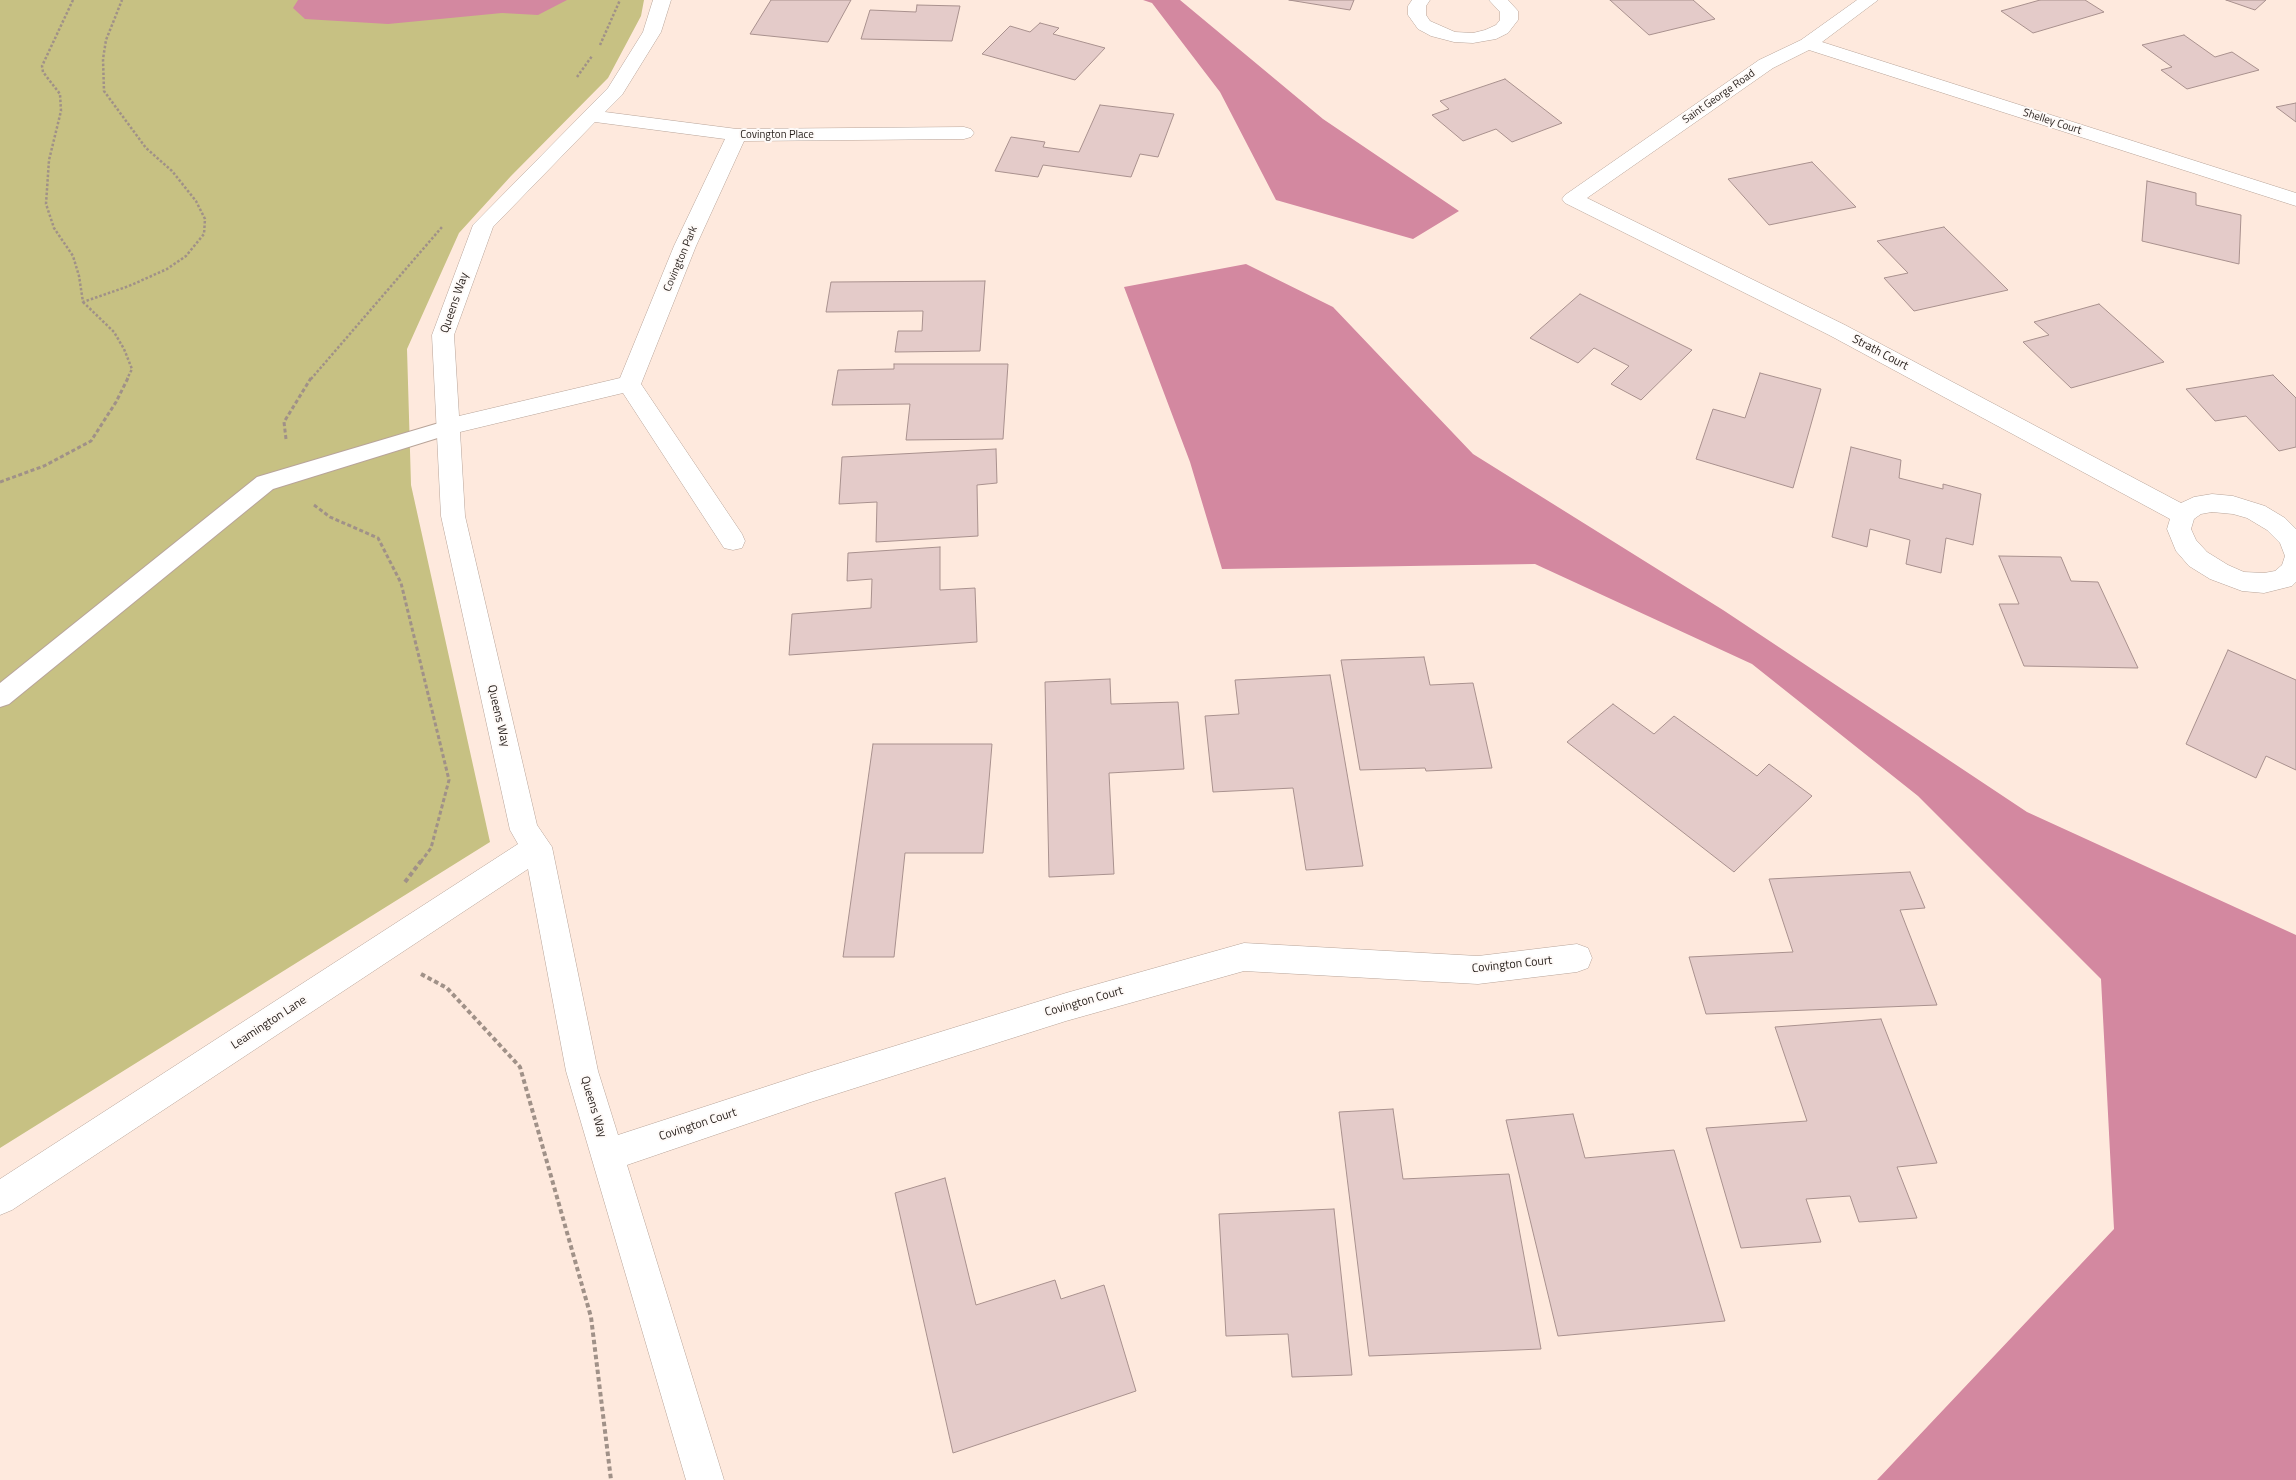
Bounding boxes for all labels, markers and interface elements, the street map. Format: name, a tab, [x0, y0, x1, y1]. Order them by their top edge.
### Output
street label: Saint George Road	[1680, 67, 1758, 127]
street label: Shelley Court	[2021, 106, 2083, 138]
street label: Covington Place	[740, 128, 814, 142]
street label: Covington Park	[661, 224, 701, 294]
street label: Queens Way	[438, 271, 472, 335]
street label: Strath Court	[1849, 332, 1911, 374]
street label: Queens Way	[484, 684, 512, 748]
street label: Covington Court	[1471, 954, 1553, 976]
street label: Covington Court	[1043, 984, 1125, 1020]
street label: Leamington Lane	[229, 993, 309, 1053]
street label: Queens Way	[577, 1075, 609, 1139]
street label: Covington Court	[657, 1106, 739, 1144]

